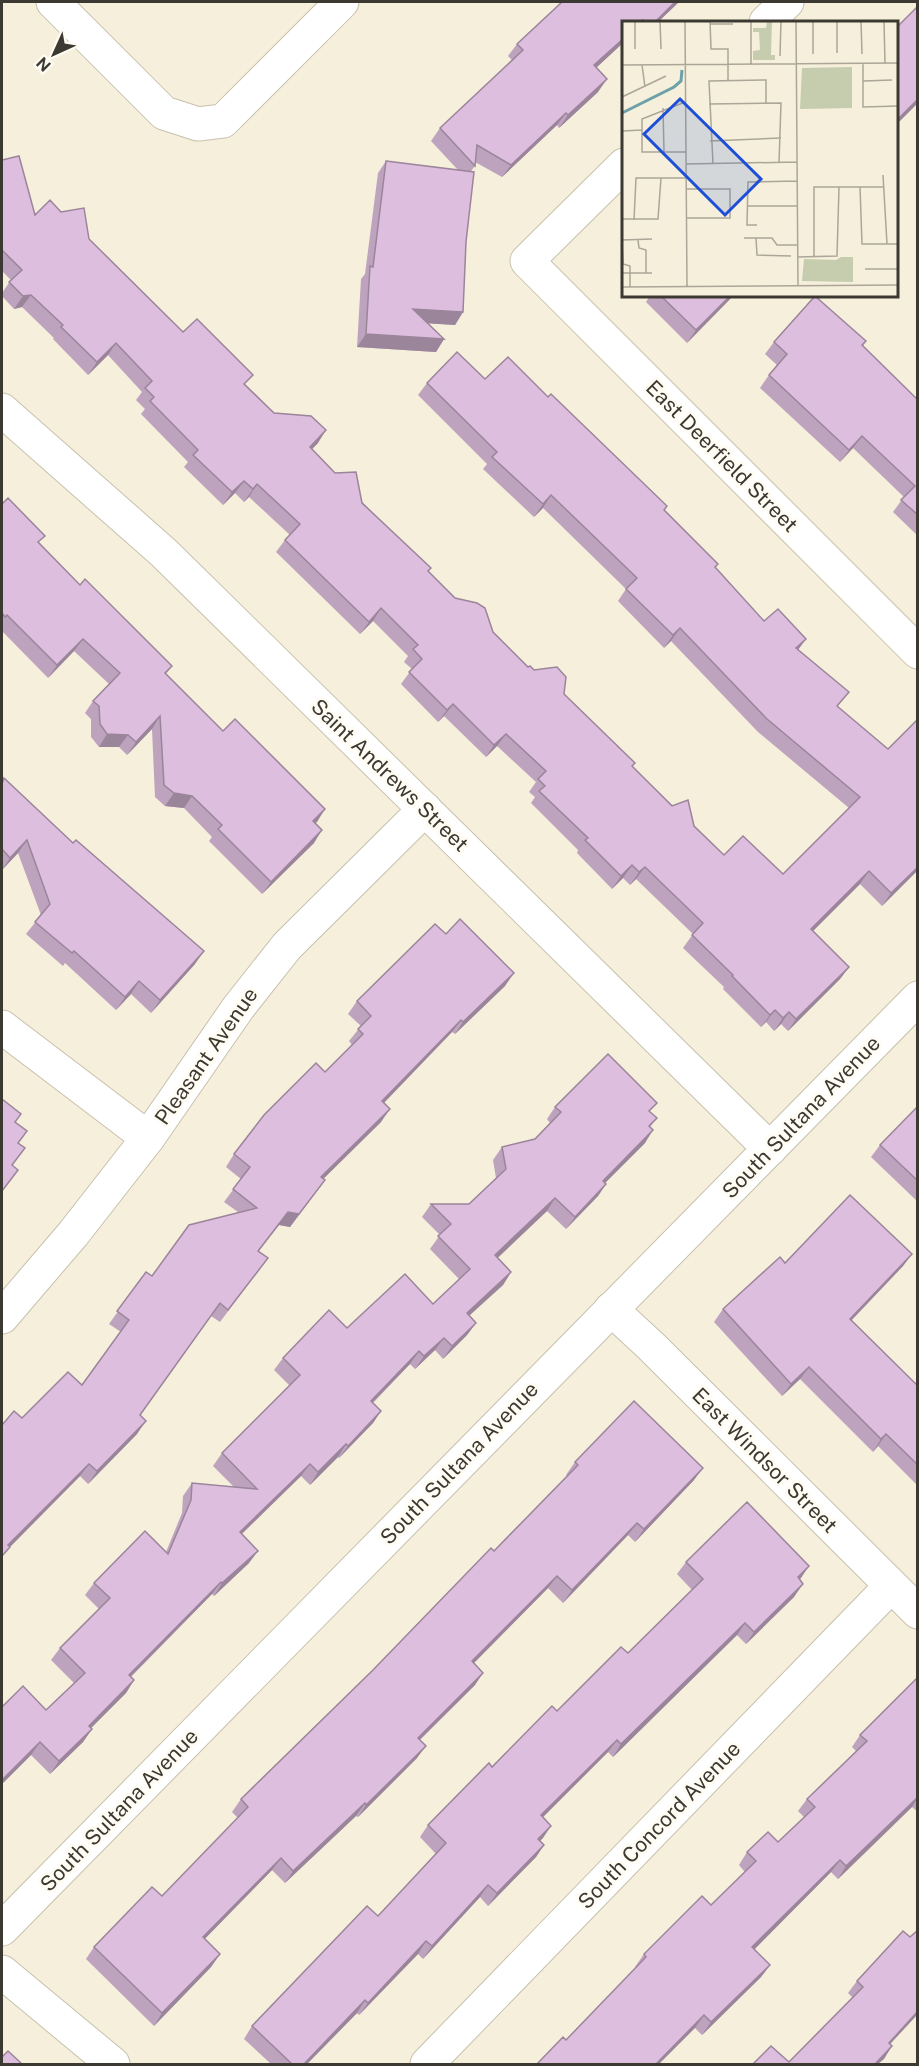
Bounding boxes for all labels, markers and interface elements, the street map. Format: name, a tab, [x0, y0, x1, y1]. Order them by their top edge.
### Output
inset map	[622, 21, 898, 297]
north arrow	[24, 24, 84, 84]
text: N	[33, 53, 55, 75]
street label: East Deerfield Street	[641, 375, 803, 537]
street label: Saint Andrews Street	[306, 694, 474, 856]
street label: Pleasant Avenue	[149, 983, 263, 1129]
street label: South Sultana Avenue	[717, 1031, 885, 1203]
street label: South Sultana Avenue	[375, 1377, 543, 1549]
street label: East Windsor Street	[687, 1382, 843, 1538]
street label: South Sultana Avenue	[35, 1724, 203, 1896]
street label: South Concord Avenue	[573, 1736, 745, 1914]

